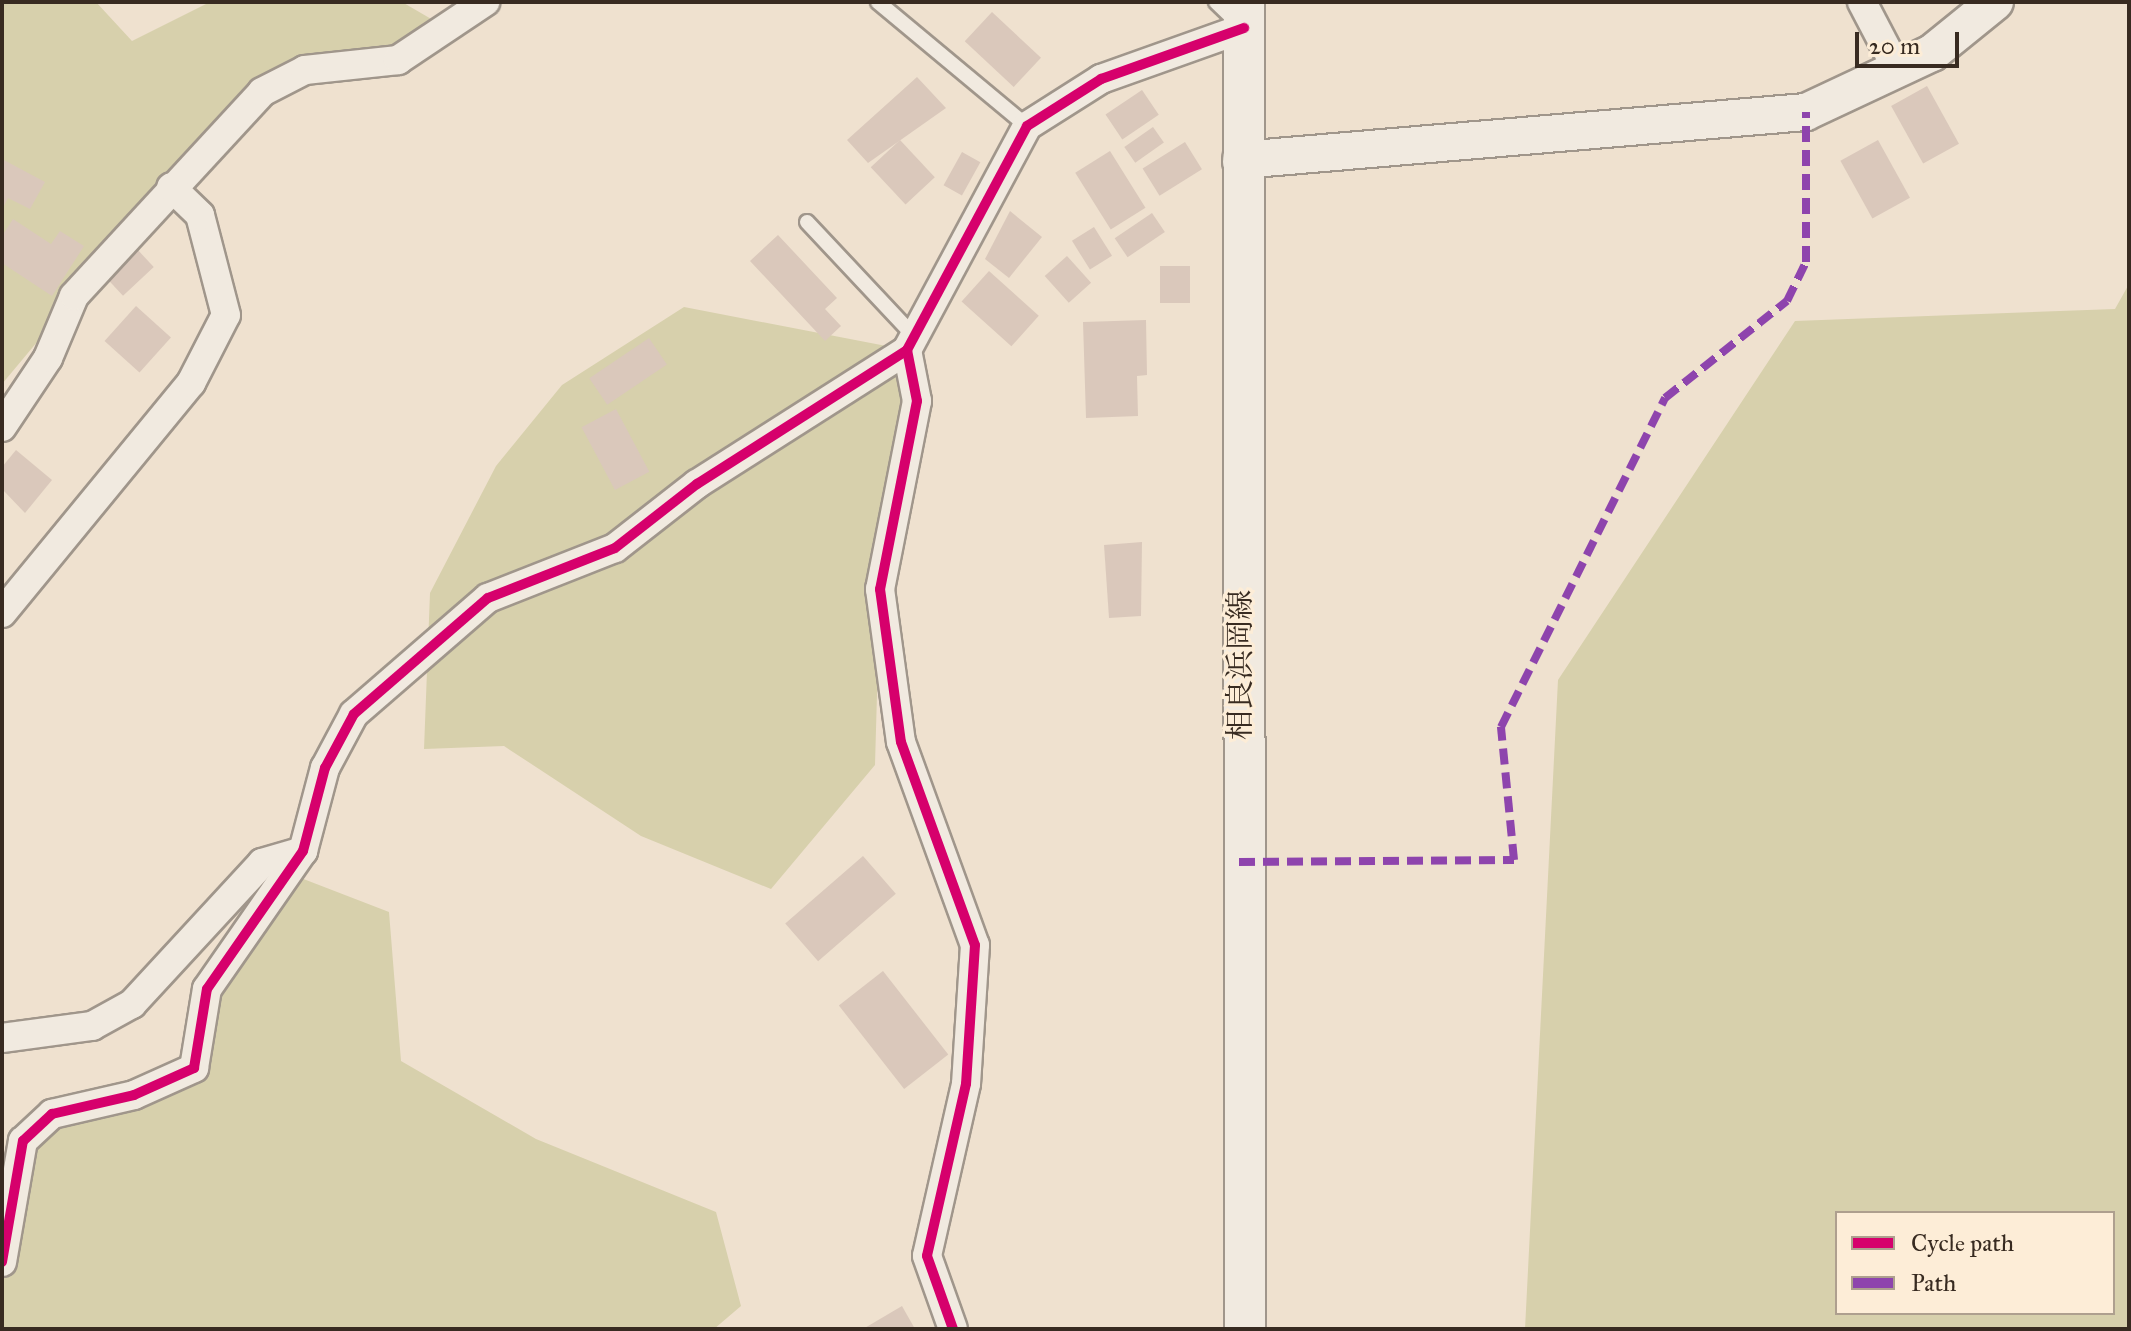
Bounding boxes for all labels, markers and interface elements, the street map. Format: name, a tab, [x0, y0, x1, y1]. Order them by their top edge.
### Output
scale bar	[1859, 16, 1963, 66]
text: 20 m	[1869, 31, 1920, 61]
street label: 相良浜岡線	[1222, 590, 1258, 740]
legend	[1835, 1211, 2115, 1315]
text: Cycle path	[1911, 1228, 2014, 1258]
text: Path	[1911, 1268, 1956, 1298]

